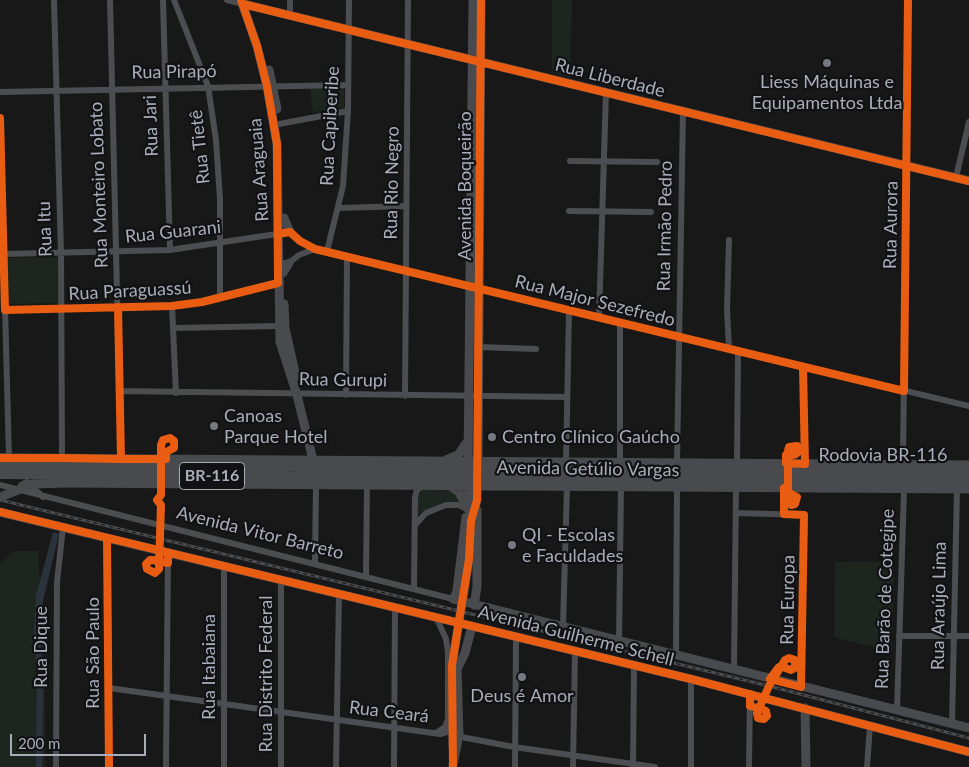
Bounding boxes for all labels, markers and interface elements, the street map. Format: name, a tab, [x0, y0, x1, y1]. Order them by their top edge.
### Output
street label: Rua Liberdade	[553, 54, 667, 102]
marker: Liess Máquinas e Equipamentos Ltda	[821, 57, 833, 69]
street label: Rua Pirapó	[131, 60, 217, 84]
street label: Rua Capiberibe	[316, 66, 344, 186]
place label: Liess Máquinas e Equipamentos Ltda	[752, 71, 902, 114]
street label: Rua Jari	[139, 95, 163, 157]
street label: Rua Monteiro Lobato	[85, 101, 113, 269]
street label: Rua Tietê	[185, 109, 215, 185]
street label: Avenida Boqueirão	[454, 111, 476, 261]
street label: Rua Araguaia	[245, 118, 273, 222]
street label: Rua Rio Negro	[380, 126, 404, 240]
street label: Rua Irmão Pedro	[653, 160, 677, 292]
street label: Rua Aurora	[879, 181, 903, 269]
street label: Rua Itu	[33, 201, 57, 257]
street label: Rua Guarani	[124, 216, 222, 248]
street label: Rua Major Sezefredo	[513, 271, 677, 331]
street label: Rua Paraguassú	[68, 277, 192, 305]
street label: Rua Gurupi	[299, 368, 387, 392]
place label: Canoas Parque Hotel	[224, 405, 328, 448]
marker: Canoas Parque Hotel	[208, 420, 220, 432]
place label: Centro Clínico Gaúcho	[502, 426, 680, 448]
marker: Centro Clínico Gaúcho	[486, 431, 498, 443]
street label: Rodovia BR-116	[818, 444, 948, 466]
street label: Avenida Getúlio Vargas	[497, 457, 679, 481]
road number: BR-116	[180, 462, 244, 490]
street label: Avenida Vitor Barreto	[174, 502, 346, 564]
street label: Rua Barão de Cotegipe	[871, 508, 899, 690]
place label: QI - Escolas e Faculdades	[522, 524, 623, 566]
marker: QI - Escolas e Faculdades	[506, 539, 518, 551]
street label: Rua Araújo Lima	[927, 542, 951, 670]
street label: Rua Europa	[776, 555, 800, 645]
street label: Rua Distrito Federal	[255, 596, 277, 752]
street label: Rua São Paulo	[82, 597, 104, 709]
street label: Avenida Guilherme Schell	[476, 601, 676, 671]
street label: Rua Dique	[30, 606, 52, 688]
street label: Rua Itabaiana	[198, 614, 220, 720]
marker: Deus é Amor	[516, 671, 528, 683]
place label: Deus é Amor	[470, 685, 574, 707]
street label: Rua Ceará	[348, 696, 430, 728]
scale bar	[12, 724, 149, 756]
text: 200 m	[18, 734, 60, 752]

